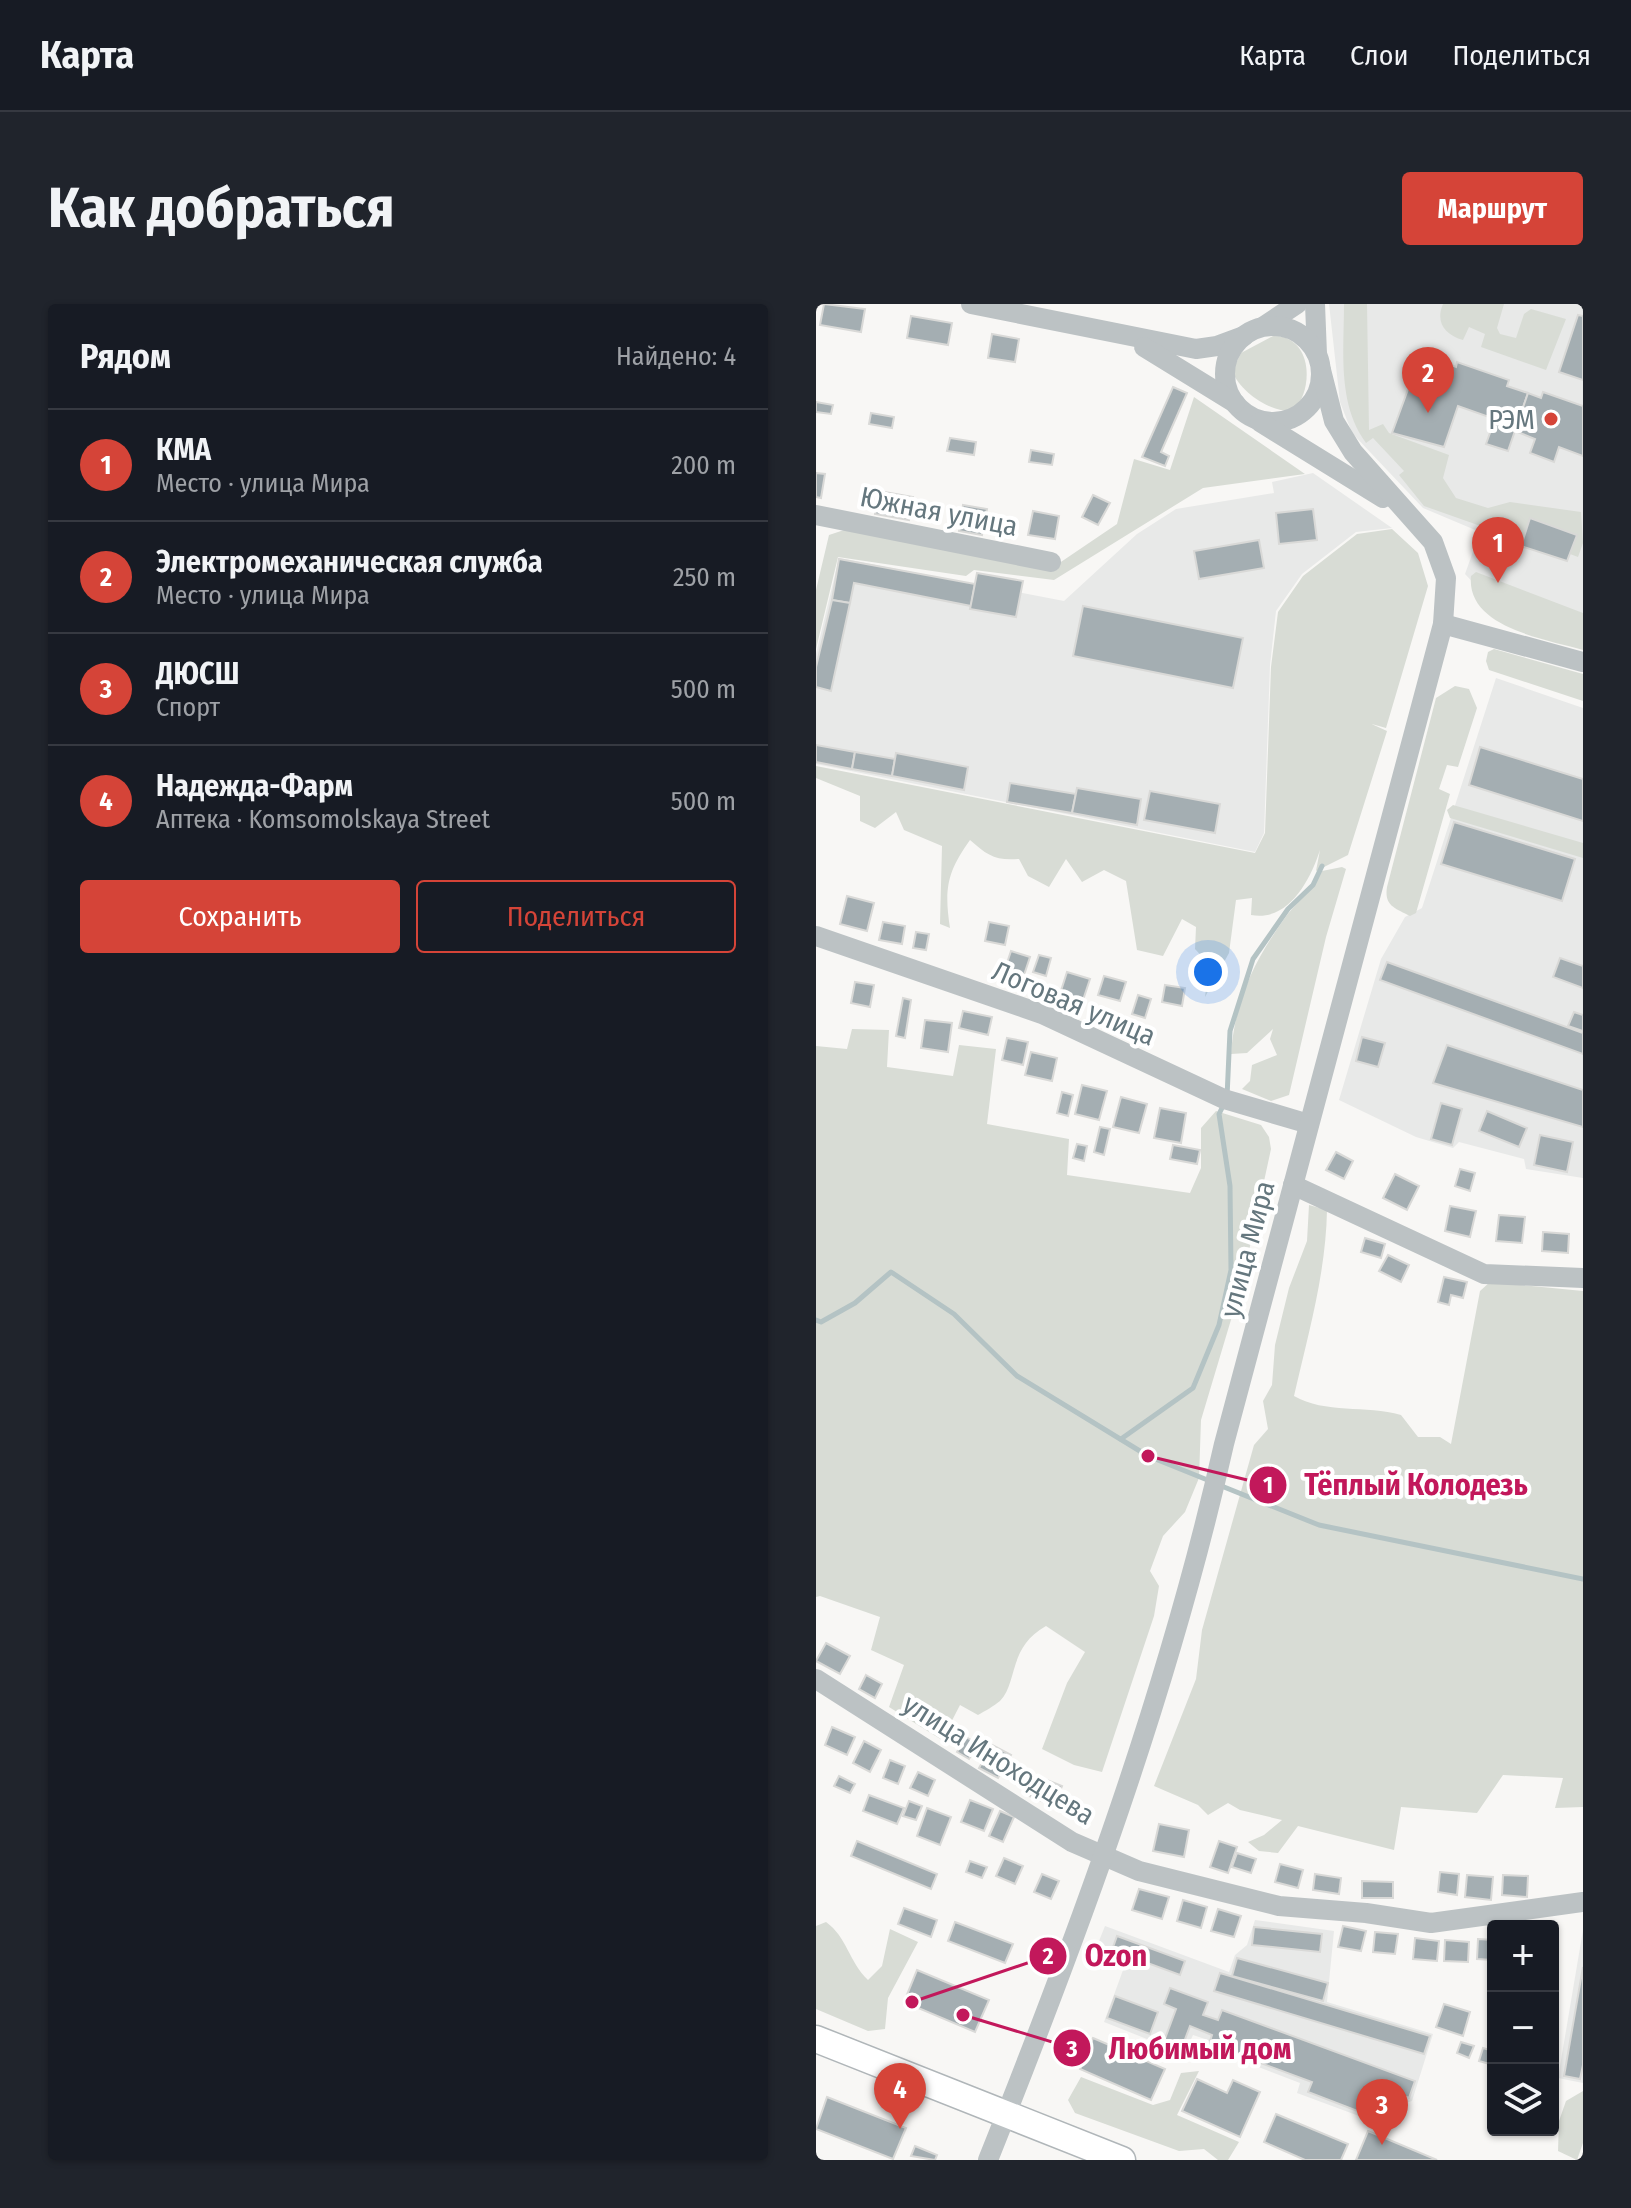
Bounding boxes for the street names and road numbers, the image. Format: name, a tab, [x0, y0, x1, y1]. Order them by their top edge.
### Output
street label: Южная улица	[857, 480, 1020, 543]
street label: Логовая улица	[987, 954, 1160, 1053]
street label: улица Мира	[1213, 1177, 1282, 1321]
street label: улица Иноходцева	[897, 1687, 1101, 1832]

